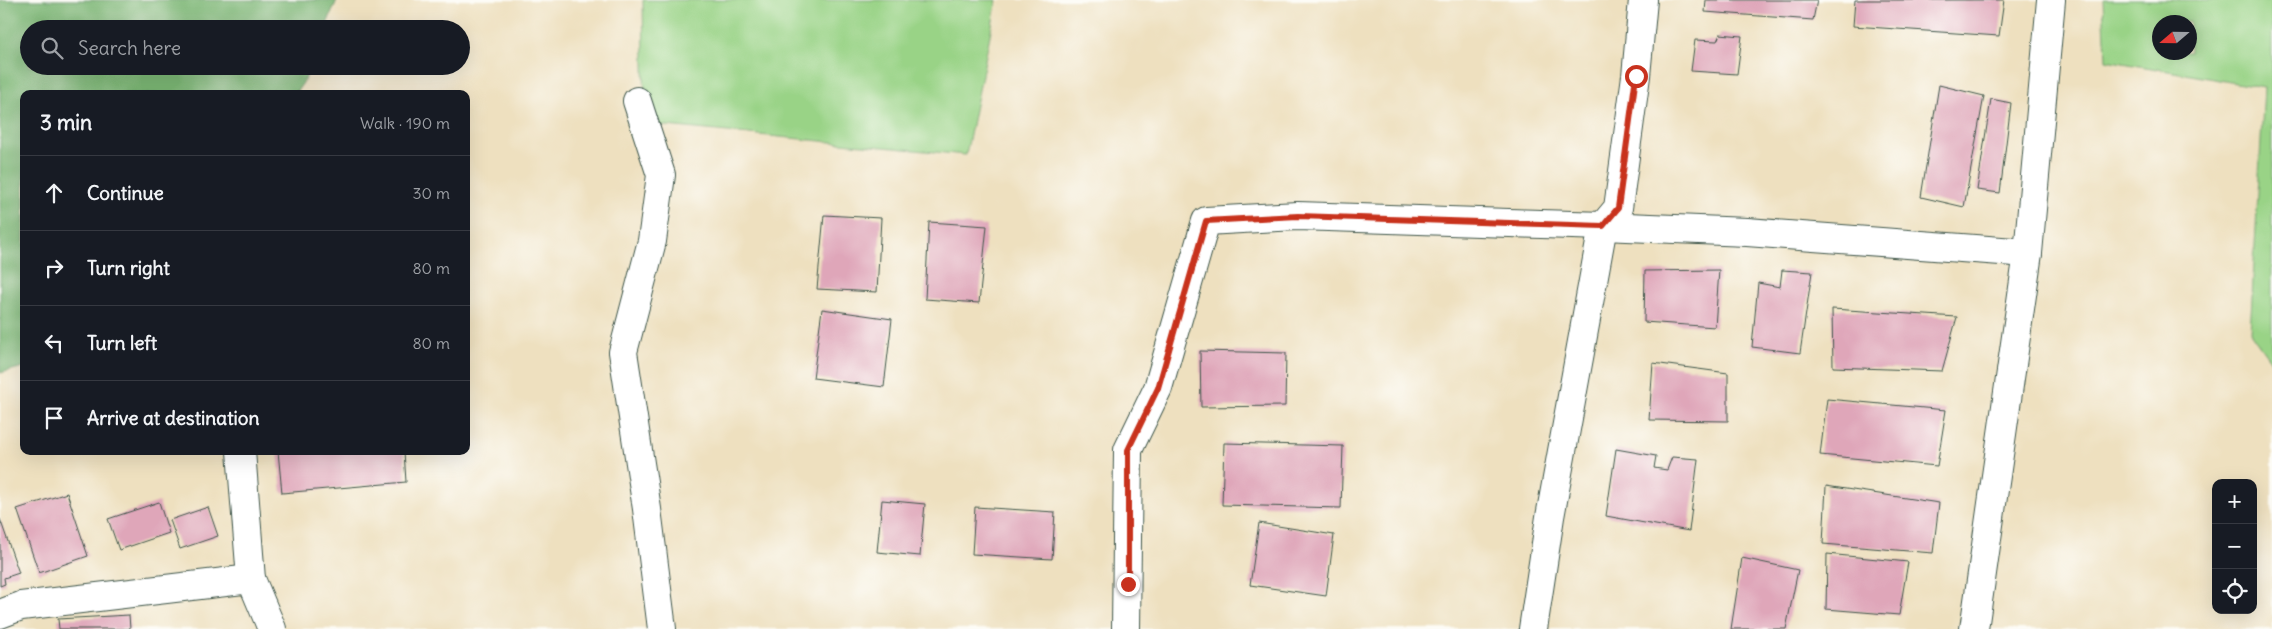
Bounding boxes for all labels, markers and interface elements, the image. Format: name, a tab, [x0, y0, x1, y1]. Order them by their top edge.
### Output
north arrow	[2152, 15, 2197, 60]
search box	[20, 20, 470, 75]
icon: search	[38, 34, 66, 62]
text: Search here	[78, 36, 181, 60]
route start	[1625, 65, 1648, 88]
text: 3 min	[40, 109, 92, 136]
text: Walk · 190 m	[360, 113, 450, 133]
icon: ahead	[40, 179, 68, 207]
text: Continue	[87, 181, 164, 205]
text: 30 m	[413, 183, 450, 203]
icon: right	[40, 254, 68, 282]
text: Turn right	[87, 256, 170, 280]
text: 80 m	[412, 258, 450, 278]
icon: left	[40, 329, 68, 357]
text: Turn left	[87, 331, 157, 355]
text: 80 m	[412, 333, 450, 353]
icon: arrive	[40, 404, 68, 432]
text: Arrive at destination	[87, 406, 260, 430]
map controls	[2212, 479, 2257, 614]
button: +	[2212, 479, 2257, 524]
button: −	[2212, 524, 2257, 569]
button: locate	[2212, 569, 2257, 614]
route end	[1117, 573, 1140, 596]

